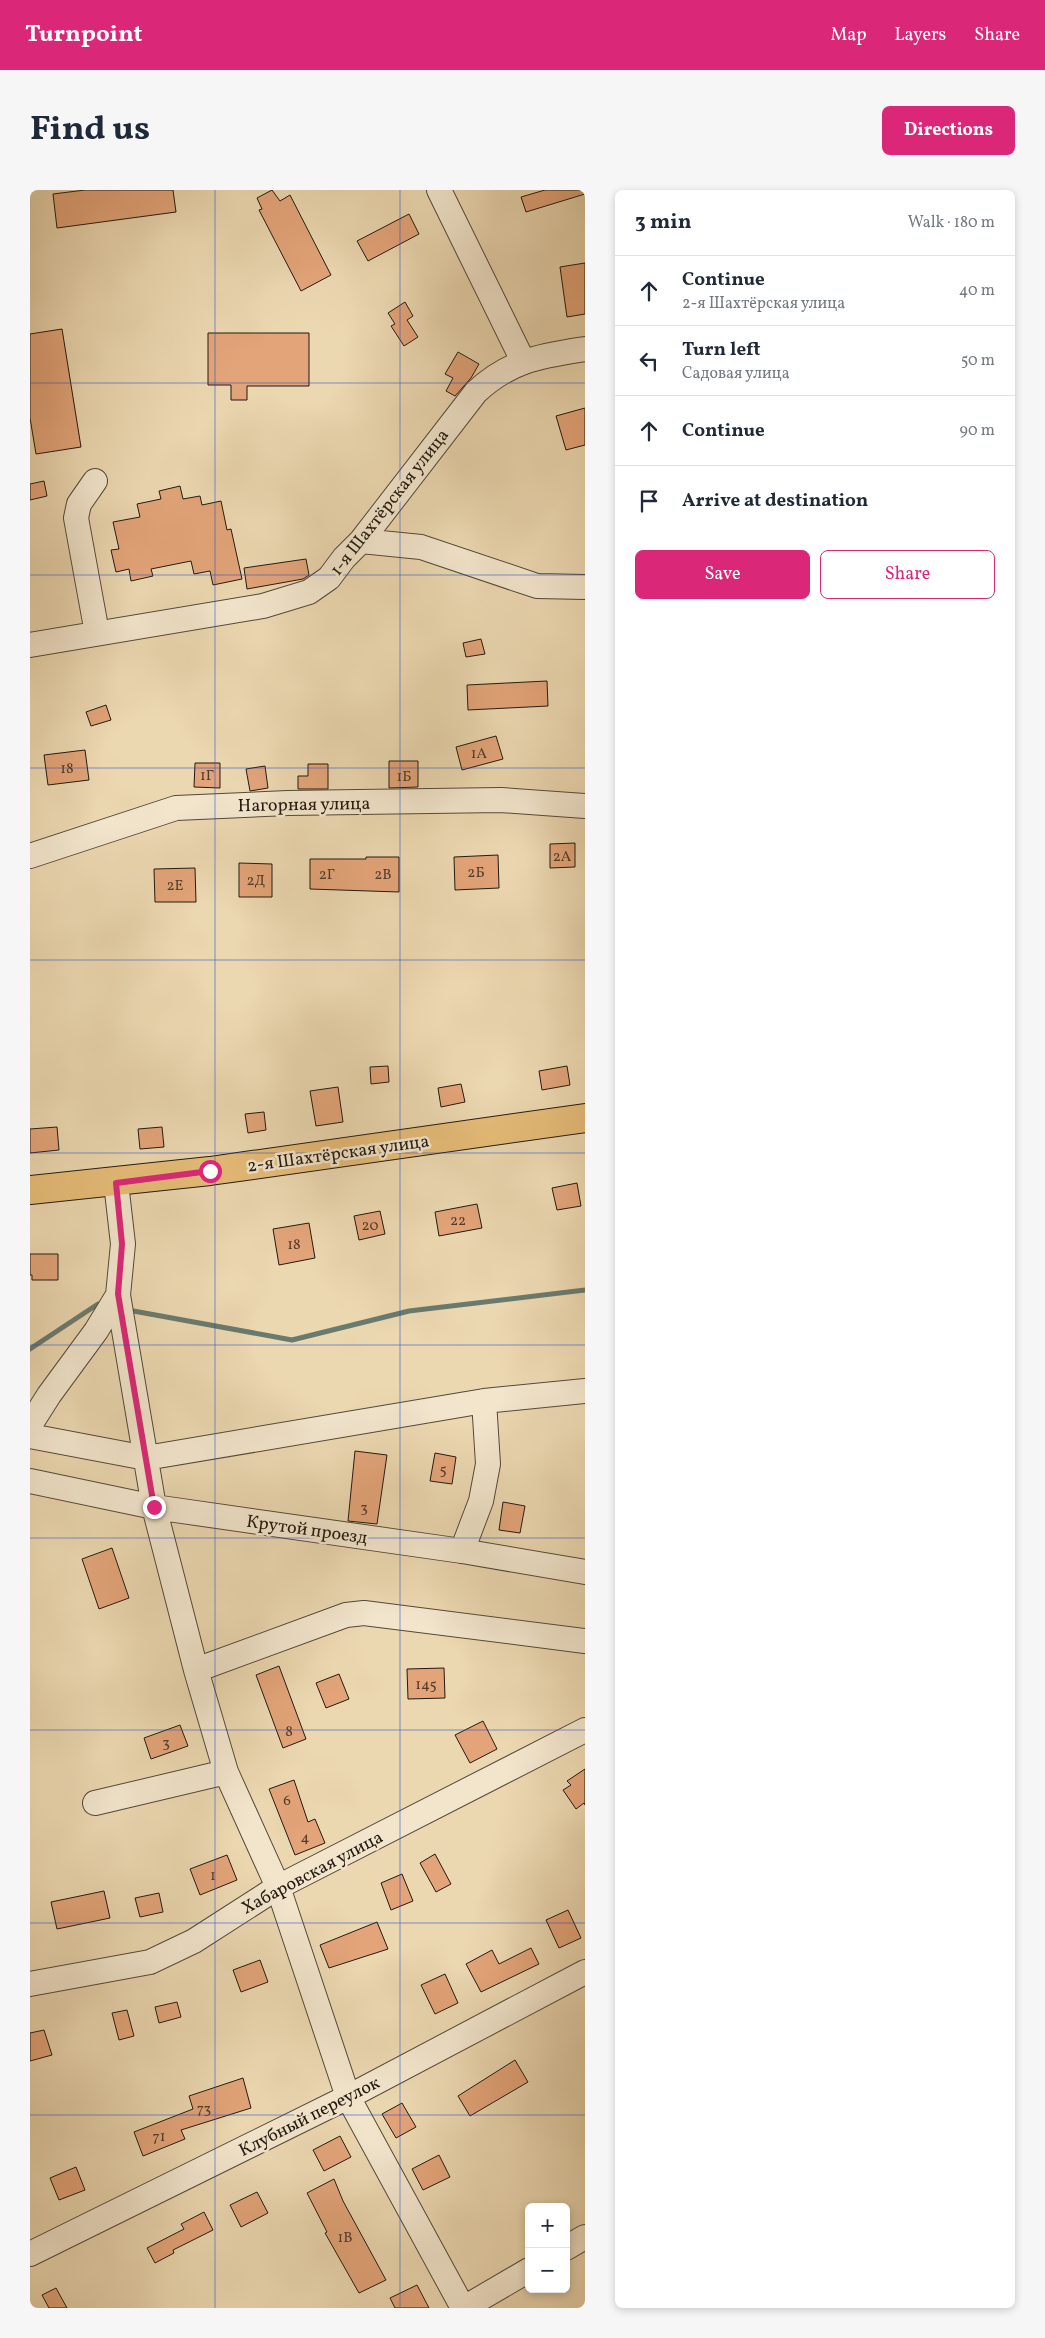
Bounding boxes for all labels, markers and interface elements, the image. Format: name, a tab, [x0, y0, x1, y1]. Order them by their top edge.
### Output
text: Turnpoint	[25, 18, 143, 52]
text: Map	[830, 23, 866, 48]
text: Layers	[894, 23, 946, 48]
text: Share	[974, 23, 1020, 48]
text: Find us	[30, 106, 150, 154]
button: Directions	[882, 106, 1015, 155]
text: 3 min	[635, 208, 691, 237]
text: Walk · 180 m	[908, 212, 995, 234]
text: Continue	[682, 267, 765, 293]
icon: ahead	[635, 277, 663, 305]
text: 40 m	[959, 280, 995, 302]
text: 2-я Шахтёрская улица	[682, 293, 845, 315]
text: Turn left	[682, 337, 761, 363]
icon: left	[635, 347, 663, 375]
text: 50 m	[961, 350, 995, 372]
text: Садовая улица	[682, 363, 790, 385]
icon: ahead	[635, 417, 663, 445]
text: Continue	[682, 418, 765, 444]
text: 90 m	[959, 420, 995, 442]
street label: 1-я Шахтёрская улица	[325, 424, 456, 582]
icon: arrive	[635, 487, 663, 515]
text: Arrive at destination	[682, 488, 868, 514]
button: Save	[635, 550, 810, 599]
button: Share	[820, 550, 995, 599]
house number: 1А	[471, 744, 488, 765]
house number: 18	[60, 759, 74, 780]
house number: 1Г	[200, 766, 214, 787]
house number: 1Б	[396, 767, 412, 788]
street label: Нагорная улица	[238, 792, 371, 819]
house number: 2А	[553, 847, 572, 868]
house number: 2Б	[467, 863, 485, 884]
house number: 2Г	[319, 865, 335, 886]
house number: 2В	[374, 865, 392, 886]
house number: 2Д	[247, 871, 266, 892]
house number: 2Е	[166, 876, 184, 897]
street label: 2-я Шахтёрская улица	[246, 1129, 431, 1180]
route start	[199, 1160, 222, 1183]
house number: 22	[450, 1211, 466, 1232]
house number: 20	[362, 1216, 378, 1237]
house number: 18	[287, 1235, 301, 1256]
house number: 5	[439, 1460, 447, 1481]
route end	[143, 1496, 166, 1519]
house number: 3	[360, 1498, 368, 1519]
street label: Крутой проезд	[245, 1510, 369, 1551]
house number: 145	[415, 1675, 437, 1696]
house number: 8	[285, 1722, 293, 1743]
house number: 3	[162, 1733, 170, 1754]
house number: 6	[283, 1791, 291, 1812]
street label: Хабаровская улица	[237, 1825, 388, 1921]
house number: 4	[301, 1828, 310, 1849]
house number: 1	[210, 1866, 216, 1887]
street label: Клубный переулок	[235, 2071, 385, 2164]
house number: 73	[197, 2099, 211, 2120]
house number: 71	[152, 2127, 166, 2148]
map controls	[525, 2203, 570, 2293]
button: +	[525, 2203, 570, 2248]
house number: 1В	[337, 2228, 353, 2249]
button: −	[525, 2248, 570, 2293]

